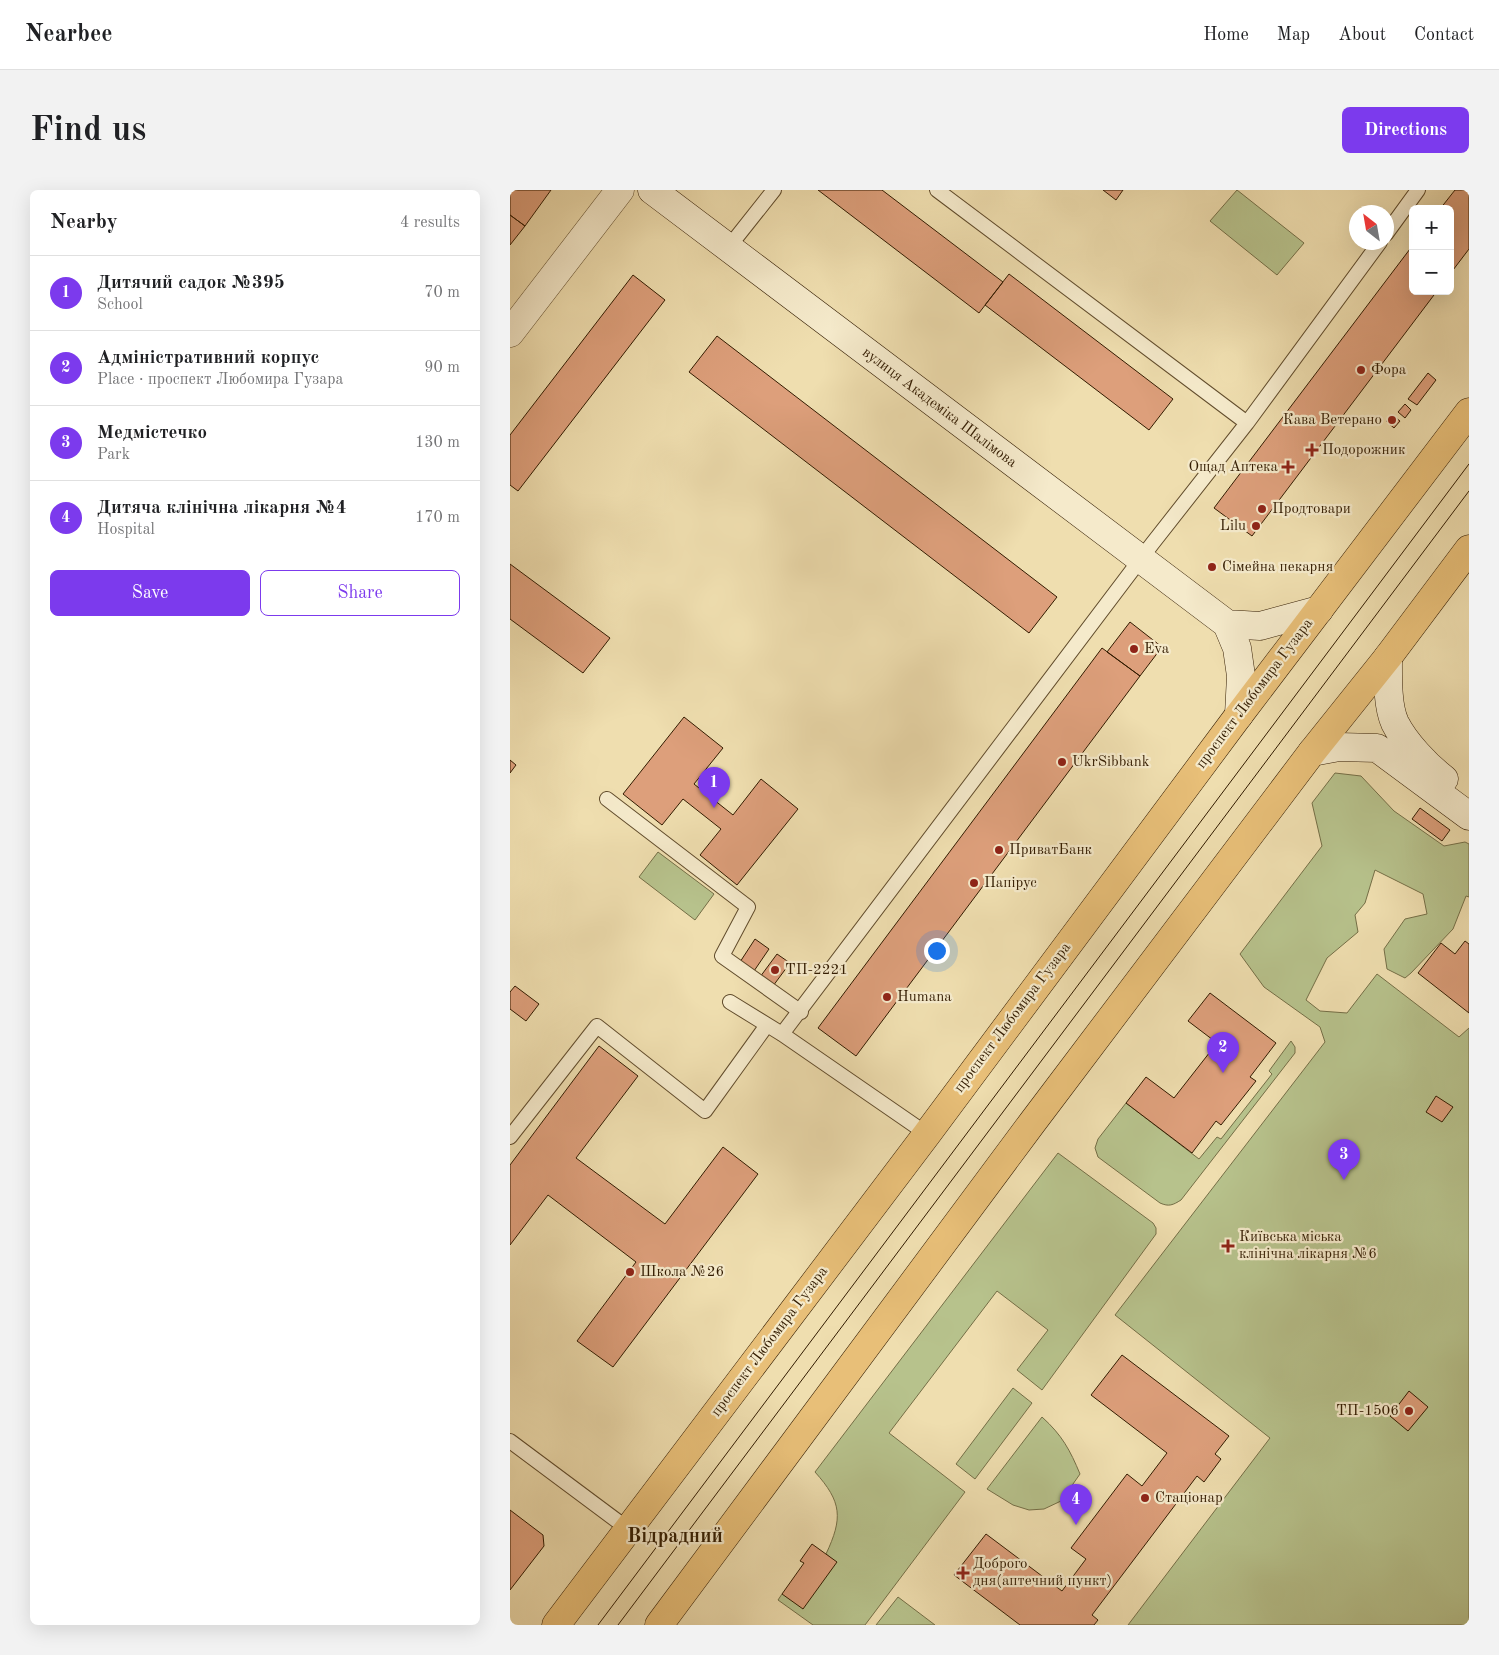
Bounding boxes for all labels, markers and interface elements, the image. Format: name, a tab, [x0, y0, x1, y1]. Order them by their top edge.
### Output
text: Nearbee	[25, 23, 113, 47]
text: Home	[1203, 26, 1249, 44]
text: Map	[1277, 26, 1310, 44]
text: About	[1338, 26, 1386, 44]
text: Contact	[1414, 26, 1474, 44]
button: Directions	[1342, 107, 1469, 153]
text: Find us	[30, 113, 146, 148]
north arrow	[1349, 205, 1394, 250]
map controls	[1409, 205, 1454, 295]
button: +	[1409, 205, 1454, 250]
text: Nearby	[50, 212, 118, 233]
text: 4 results	[400, 215, 460, 231]
button: −	[1409, 250, 1454, 295]
text: Дитячий садок №395	[97, 274, 285, 293]
text: 1	[61, 285, 71, 301]
text: 70 m	[424, 285, 460, 301]
text: School	[97, 297, 143, 313]
street label: вулиця Академіка Шалімова	[859, 345, 1019, 471]
text: Адміністративний корпус	[97, 349, 320, 368]
text: 2	[61, 360, 71, 376]
text: 90 m	[424, 360, 460, 376]
place label: Фора	[1371, 363, 1407, 378]
marker: Фора	[1355, 364, 1367, 376]
text: Place · проспект Любомира Гузара	[97, 372, 343, 388]
place label: Кава Ветерано	[1283, 413, 1382, 428]
marker: Кава Ветерано	[1386, 414, 1398, 426]
text: Медмістечко	[97, 424, 207, 443]
text: 3	[61, 435, 71, 451]
text: 130 m	[415, 435, 460, 451]
place label: Подорожник	[1322, 443, 1406, 458]
marker: Подорожник	[1306, 444, 1318, 456]
text: Park	[97, 447, 130, 463]
place label: Ощад Аптека	[1189, 460, 1279, 475]
marker: Ощад Аптека	[1282, 461, 1294, 473]
text: Дитяча клінічна лікарня №4	[97, 499, 347, 518]
place label: Продтовари	[1272, 502, 1351, 517]
marker: Продтовари	[1256, 503, 1268, 515]
text: 4	[61, 510, 71, 526]
text: 170 m	[415, 510, 460, 526]
place label: Lilu	[1220, 519, 1246, 534]
marker: Lilu	[1250, 520, 1262, 532]
text: Hospital	[97, 522, 155, 538]
place label: Сімейна пекарня	[1222, 560, 1334, 575]
marker: Сімейна пекарня	[1206, 561, 1218, 573]
button: Save	[50, 570, 250, 616]
button: Share	[260, 570, 460, 616]
street label: проспект Любомира Гузара	[1194, 616, 1316, 772]
place label: Eva	[1144, 642, 1170, 657]
marker: Eva	[1128, 643, 1140, 655]
place label: UkrSibbank	[1072, 755, 1150, 770]
marker: UkrSibbank	[1056, 756, 1068, 768]
pin: 1	[698, 767, 730, 808]
place label: ПриватБанк	[1009, 843, 1093, 858]
marker: ПриватБанк	[993, 844, 1005, 856]
place label: Папірус	[984, 876, 1037, 891]
marker: Папірус	[968, 877, 980, 889]
your location	[924, 938, 950, 964]
street label: проспект Любомира Гузара	[952, 940, 1074, 1096]
place label: ТП-2221	[785, 963, 848, 978]
marker: ТП-2221	[769, 964, 781, 976]
place label: Humana	[897, 990, 952, 1005]
marker: Humana	[881, 991, 893, 1003]
pin: 2	[1207, 1032, 1239, 1073]
pin: 3	[1328, 1139, 1360, 1180]
place label: Київська міська клінічна лікарня №6	[1239, 1230, 1377, 1262]
marker: Київська міська клінічна лікарня №6	[1221, 1239, 1235, 1253]
street label: проспект Любомира Гузара	[709, 1264, 831, 1420]
place label: Школа №26	[640, 1265, 724, 1280]
marker: Школа №26	[624, 1266, 636, 1278]
place label: ТП-1506	[1336, 1404, 1399, 1419]
marker: ТП-1506	[1403, 1405, 1415, 1417]
pin: 4	[1060, 1484, 1092, 1525]
place label: Стаціонар	[1155, 1491, 1223, 1506]
marker: Стаціонар	[1139, 1492, 1151, 1504]
district label: Відрадний	[627, 1527, 723, 1547]
place label: Доброго дня(аптечний пункт)	[973, 1557, 1112, 1589]
marker: Доброго дня(аптечний пункт)	[957, 1567, 969, 1579]

